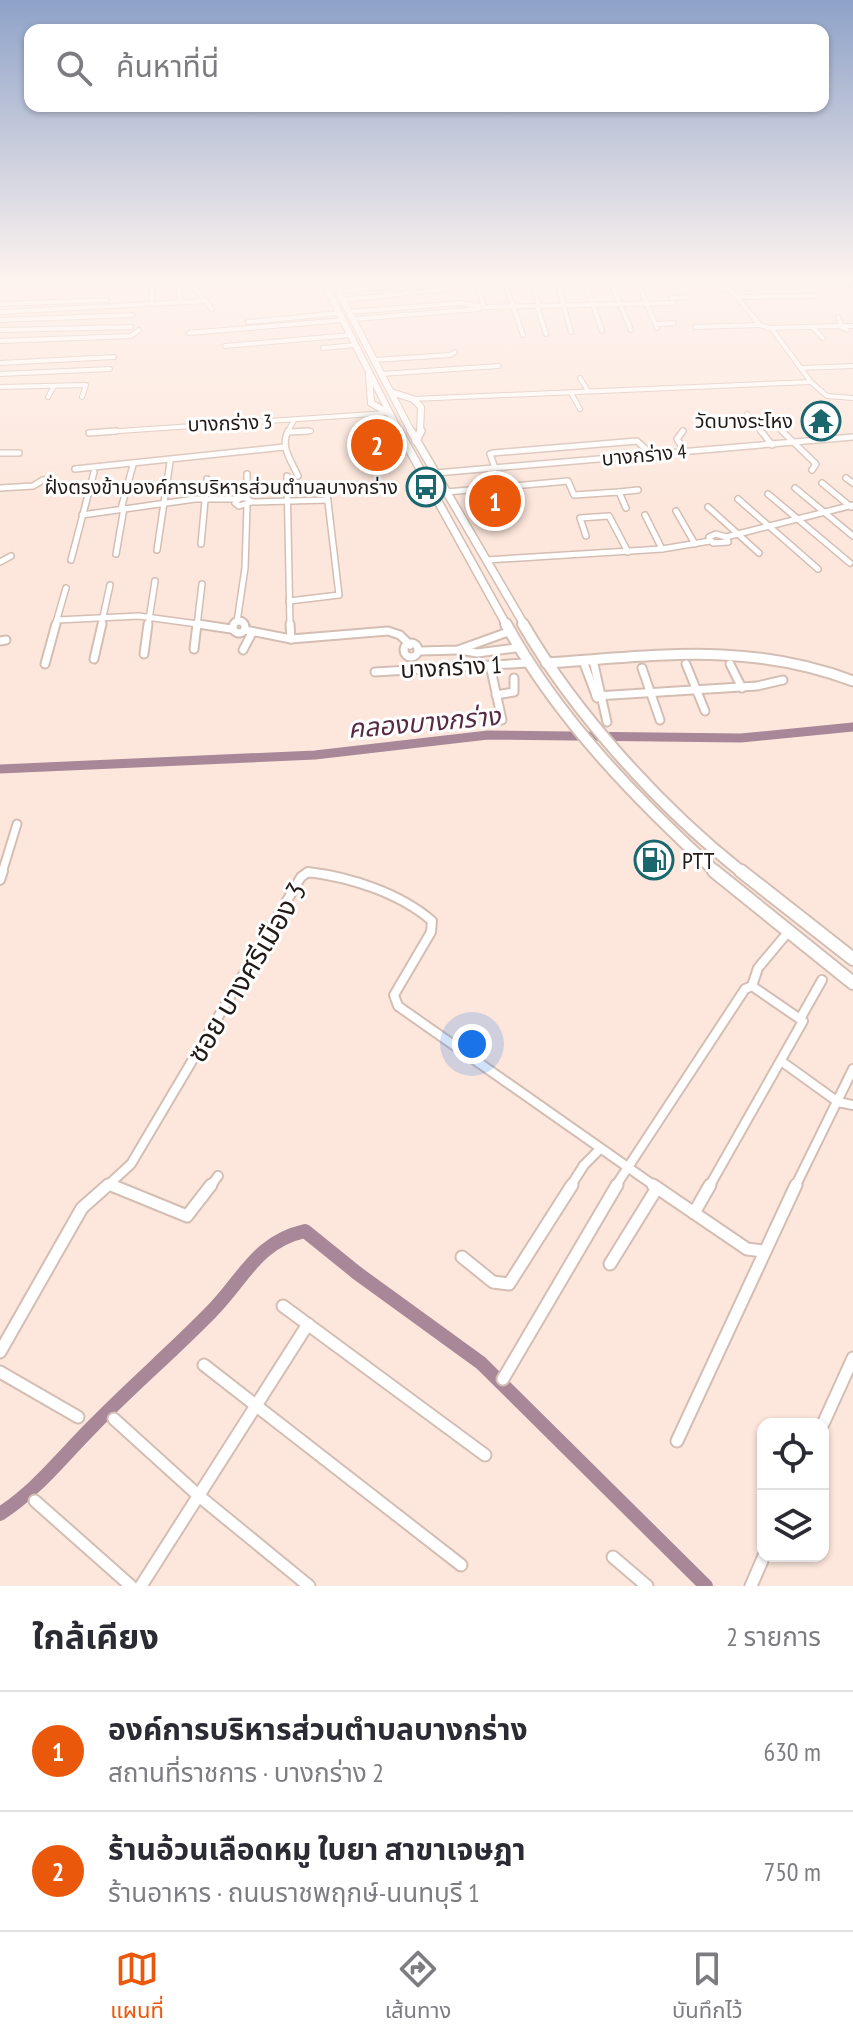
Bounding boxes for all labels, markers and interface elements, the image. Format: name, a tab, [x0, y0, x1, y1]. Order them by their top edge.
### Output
search box	[24, 24, 829, 112]
icon: search	[52, 46, 96, 90]
text: ค้นหาที่นี่	[116, 46, 219, 85]
temple icon: วัดบางระโหง	[800, 400, 842, 442]
place label: วัดบางระโหง	[695, 408, 793, 434]
street label: บางกร่าง 3	[187, 409, 273, 437]
pin: 2	[351, 415, 403, 475]
street label: บางกร่าง 4	[601, 438, 687, 472]
bus stop icon: ฝั่งตรงข้ามองค์การบริหารส่วนตำบลบางกร่าง	[405, 466, 447, 508]
pin: 1	[469, 471, 521, 531]
place label: ฝั่งตรงข้ามองค์การบริหารส่วนตำบลบางกร่าง	[44, 474, 398, 500]
street label: บางกร่าง 1	[399, 649, 503, 685]
water label: คลองบางกร่าง	[346, 699, 503, 745]
fuel station icon: PTT	[633, 839, 675, 881]
place label: PTT	[682, 845, 715, 876]
street label: ซอย บางศรีเมือง 3	[178, 875, 314, 1069]
your location	[452, 1024, 492, 1064]
map controls	[757, 1418, 829, 1562]
button: locate	[757, 1418, 829, 1490]
button: layers	[757, 1490, 829, 1562]
text: ใกล้เคียง	[32, 1614, 159, 1658]
text: 2 รายการ	[726, 1620, 821, 1653]
text: องค์การบริหารส่วนตำบลบางกร่าง	[108, 1709, 528, 1748]
text: 1	[52, 1735, 64, 1768]
text: 630 m	[763, 1735, 821, 1768]
text: สถานที่ราชการ · บางกร่าง 2	[108, 1756, 384, 1789]
text: ร้านอ้วนเลือดหมู ใบยา สาขาเจษฎา	[108, 1829, 526, 1868]
text: 2	[52, 1855, 64, 1888]
text: 750 m	[763, 1855, 821, 1888]
text: ร้านอาหาร · ถนนราชพฤกษ์-นนทบุรี 1	[108, 1876, 480, 1909]
tab: แผนที่	[110, 1947, 164, 2028]
tab: เส้นทาง	[385, 1947, 451, 2028]
tab: บันทึกไว้	[672, 1947, 743, 2028]

